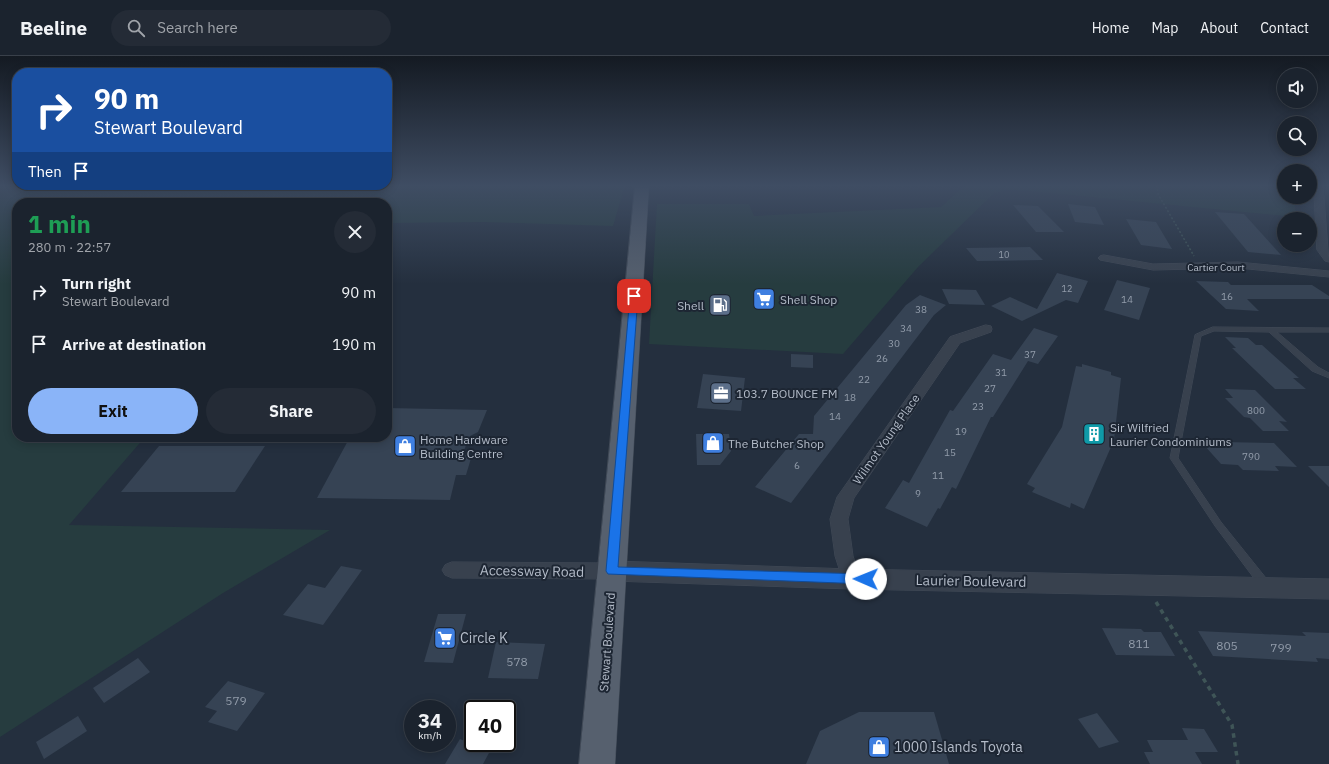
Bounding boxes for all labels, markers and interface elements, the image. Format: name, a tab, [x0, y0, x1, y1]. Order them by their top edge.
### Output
search box	[111, 10, 391, 46]
text: Beeline	[20, 16, 87, 40]
icon: search	[125, 17, 147, 39]
text: Search here	[157, 18, 238, 37]
text: Home	[1092, 19, 1129, 37]
text: Map	[1151, 19, 1178, 37]
text: About	[1200, 19, 1238, 37]
text: Contact	[1260, 19, 1309, 37]
map controls	[1277, 68, 1317, 252]
button: sound	[1277, 68, 1317, 108]
text: 90 m	[94, 80, 159, 117]
icon: right	[28, 84, 80, 136]
text: Stewart Boulevard	[94, 116, 243, 139]
button: search	[1277, 116, 1317, 156]
icon: arrive	[70, 160, 92, 182]
text: Then	[28, 162, 62, 181]
button: +	[1277, 164, 1317, 204]
text: 1 min	[28, 208, 91, 240]
button: close	[334, 211, 376, 253]
button: −	[1277, 212, 1317, 252]
text: 280 m · 22:57	[28, 239, 111, 256]
house number: 10	[999, 249, 1009, 260]
street label: Cartier Court	[1187, 261, 1245, 274]
text: Turn right	[62, 274, 131, 293]
pin	[617, 279, 651, 313]
icon: right	[28, 281, 50, 303]
text: 90 m	[341, 283, 376, 302]
house number: 12	[1062, 283, 1072, 294]
icon: arrive	[623, 285, 645, 307]
supermarket icon: Shell Shop	[751, 286, 777, 312]
house number: 16	[1221, 290, 1233, 303]
fuel station icon: Shell	[707, 292, 733, 318]
place label: Shell Shop	[780, 292, 837, 307]
text: Stewart Boulevard	[62, 293, 170, 310]
house number: 14	[1121, 293, 1133, 306]
place label: Shell	[677, 298, 704, 313]
house number: 38	[915, 303, 927, 316]
house number: 34	[900, 322, 912, 335]
icon: arrive	[28, 333, 50, 355]
text: Arrive at destination	[62, 335, 206, 354]
text: 190 m	[332, 335, 376, 354]
house number: 30	[888, 337, 900, 350]
house number: 37	[1024, 348, 1036, 361]
house number: 26	[876, 352, 888, 365]
house number: 31	[995, 366, 1007, 379]
house number: 22	[858, 373, 870, 386]
office icon: 103.7 BOUNCE FM	[708, 380, 734, 406]
house number: 27	[984, 382, 996, 395]
place label: 103.7 BOUNCE FM	[736, 386, 838, 401]
button: Exit	[28, 388, 198, 434]
button: Share	[206, 388, 376, 434]
house number: 18	[844, 391, 856, 404]
street label: Wilmot Young Place	[849, 391, 923, 487]
house number: 23	[972, 400, 984, 413]
house number: 800	[1247, 404, 1265, 417]
house number: 14	[829, 410, 841, 423]
place label: Sir Wilfried Laurier Condominiums	[1110, 420, 1232, 449]
building icon: Sir Wilfried Laurier Condominiums	[1081, 421, 1107, 447]
house number: 19	[955, 425, 967, 438]
shop icon: The Butcher Shop	[700, 430, 726, 456]
place label: Home Hardware Building Centre	[420, 432, 508, 461]
shop icon: Home Hardware Building Centre	[392, 433, 418, 459]
place label: The Butcher Shop	[728, 436, 824, 451]
house number: 15	[944, 446, 956, 459]
house number: 790	[1242, 450, 1260, 463]
house number: 6	[794, 459, 800, 472]
house number: 11	[932, 469, 944, 482]
house number: 9	[915, 487, 921, 500]
position arrow	[845, 558, 887, 600]
street label: Accessway Road	[480, 561, 584, 581]
street label: Laurier Boulevard	[915, 571, 1027, 591]
street label: Stewart Boulevard	[596, 592, 618, 692]
supermarket icon: Circle K	[432, 625, 458, 651]
place label: Circle K	[460, 629, 508, 647]
house number: 811	[1128, 636, 1150, 651]
house number: 805	[1216, 638, 1238, 653]
house number: 799	[1270, 640, 1292, 655]
house number: 578	[506, 654, 528, 669]
house number: 579	[225, 693, 247, 708]
speed limit sign: 40	[464, 700, 516, 752]
text: 34	[418, 707, 442, 734]
text: km/h	[418, 729, 442, 742]
shop icon: 1000 Islands Toyota	[866, 734, 892, 760]
place label: 1000 Islands Toyota	[894, 738, 1023, 756]

